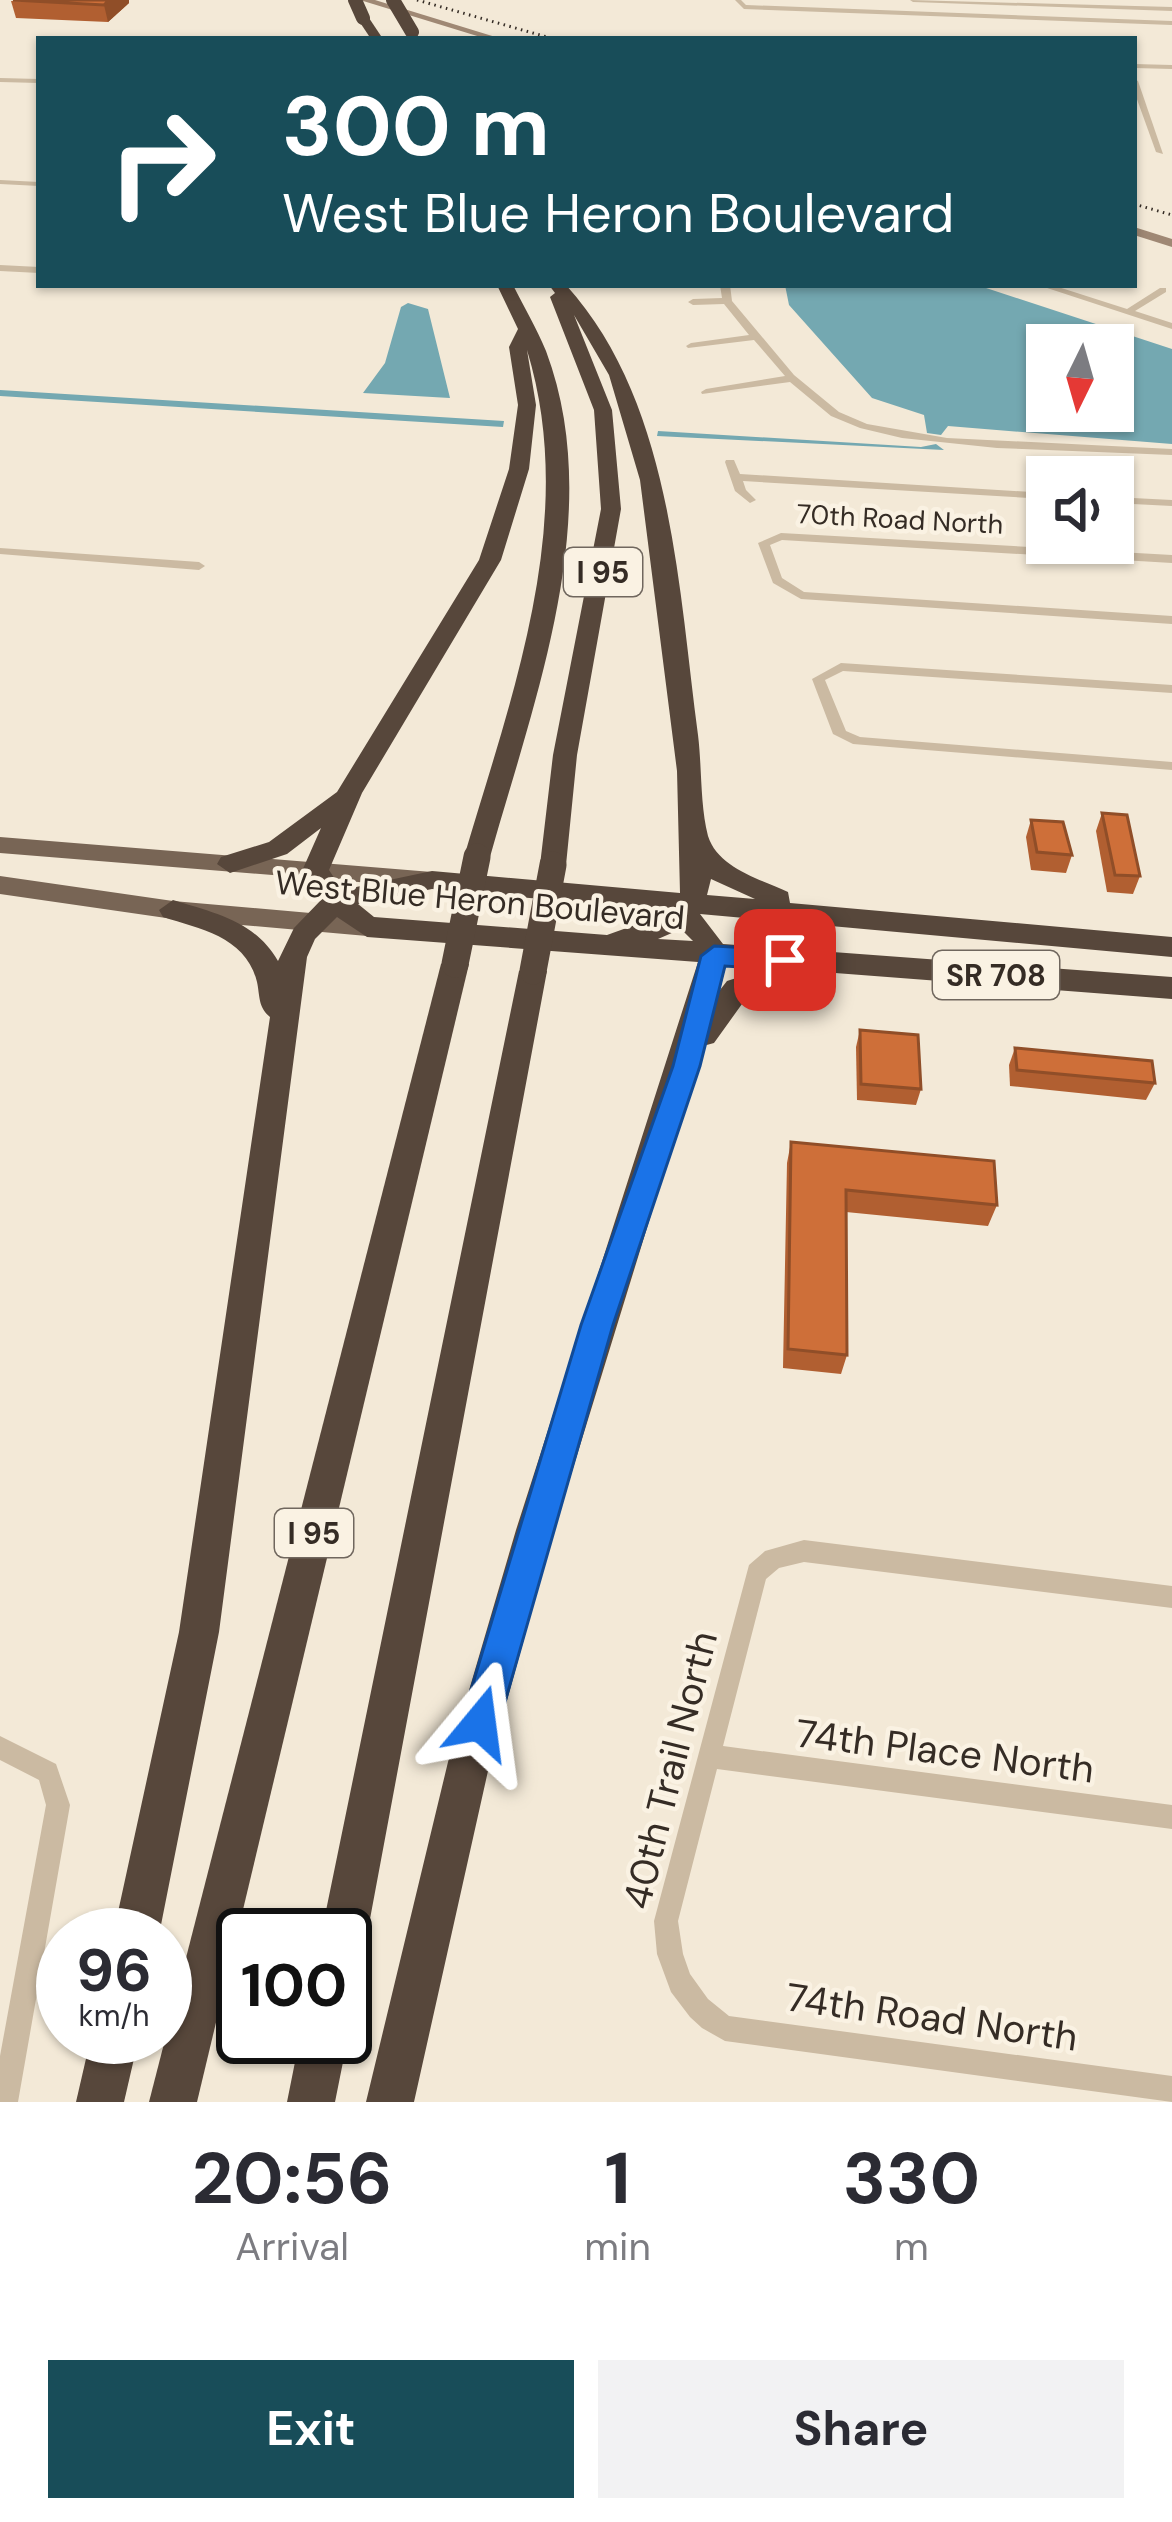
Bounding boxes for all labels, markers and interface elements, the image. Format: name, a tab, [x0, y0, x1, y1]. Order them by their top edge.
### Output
text: 300 m	[282, 72, 550, 181]
icon: right	[84, 84, 240, 240]
text: West Blue Heron Boulevard	[282, 178, 954, 249]
north arrow	[1026, 324, 1134, 432]
map controls	[1026, 324, 1134, 564]
button: sound	[1026, 456, 1134, 564]
street label: 70th Road North	[796, 496, 1004, 542]
road number: I 95	[564, 548, 642, 596]
street label: West Blue Heron Boulevard	[273, 861, 687, 939]
pin	[734, 909, 836, 1011]
icon: arrive	[752, 927, 818, 993]
road number: SR 708	[933, 951, 1059, 999]
road number: I 95	[275, 1509, 353, 1557]
street label: 40th Trail North	[611, 1626, 729, 1914]
position arrow	[417, 1660, 543, 1786]
street label: 74th Place North	[793, 1707, 1097, 1795]
speed limit sign: 100	[216, 1908, 372, 2064]
text: 96	[76, 1931, 152, 2010]
street label: 74th Road North	[783, 1971, 1081, 2063]
text: km/h	[79, 1996, 149, 2035]
text: 20:56	[192, 2132, 392, 2225]
text: 1	[604, 2132, 631, 2225]
text: 330	[843, 2132, 980, 2225]
text: Arrival	[235, 2221, 349, 2272]
text: min	[584, 2221, 651, 2272]
text: m	[894, 2221, 929, 2272]
button: Exit	[48, 2360, 574, 2498]
button: Share	[598, 2360, 1124, 2498]

